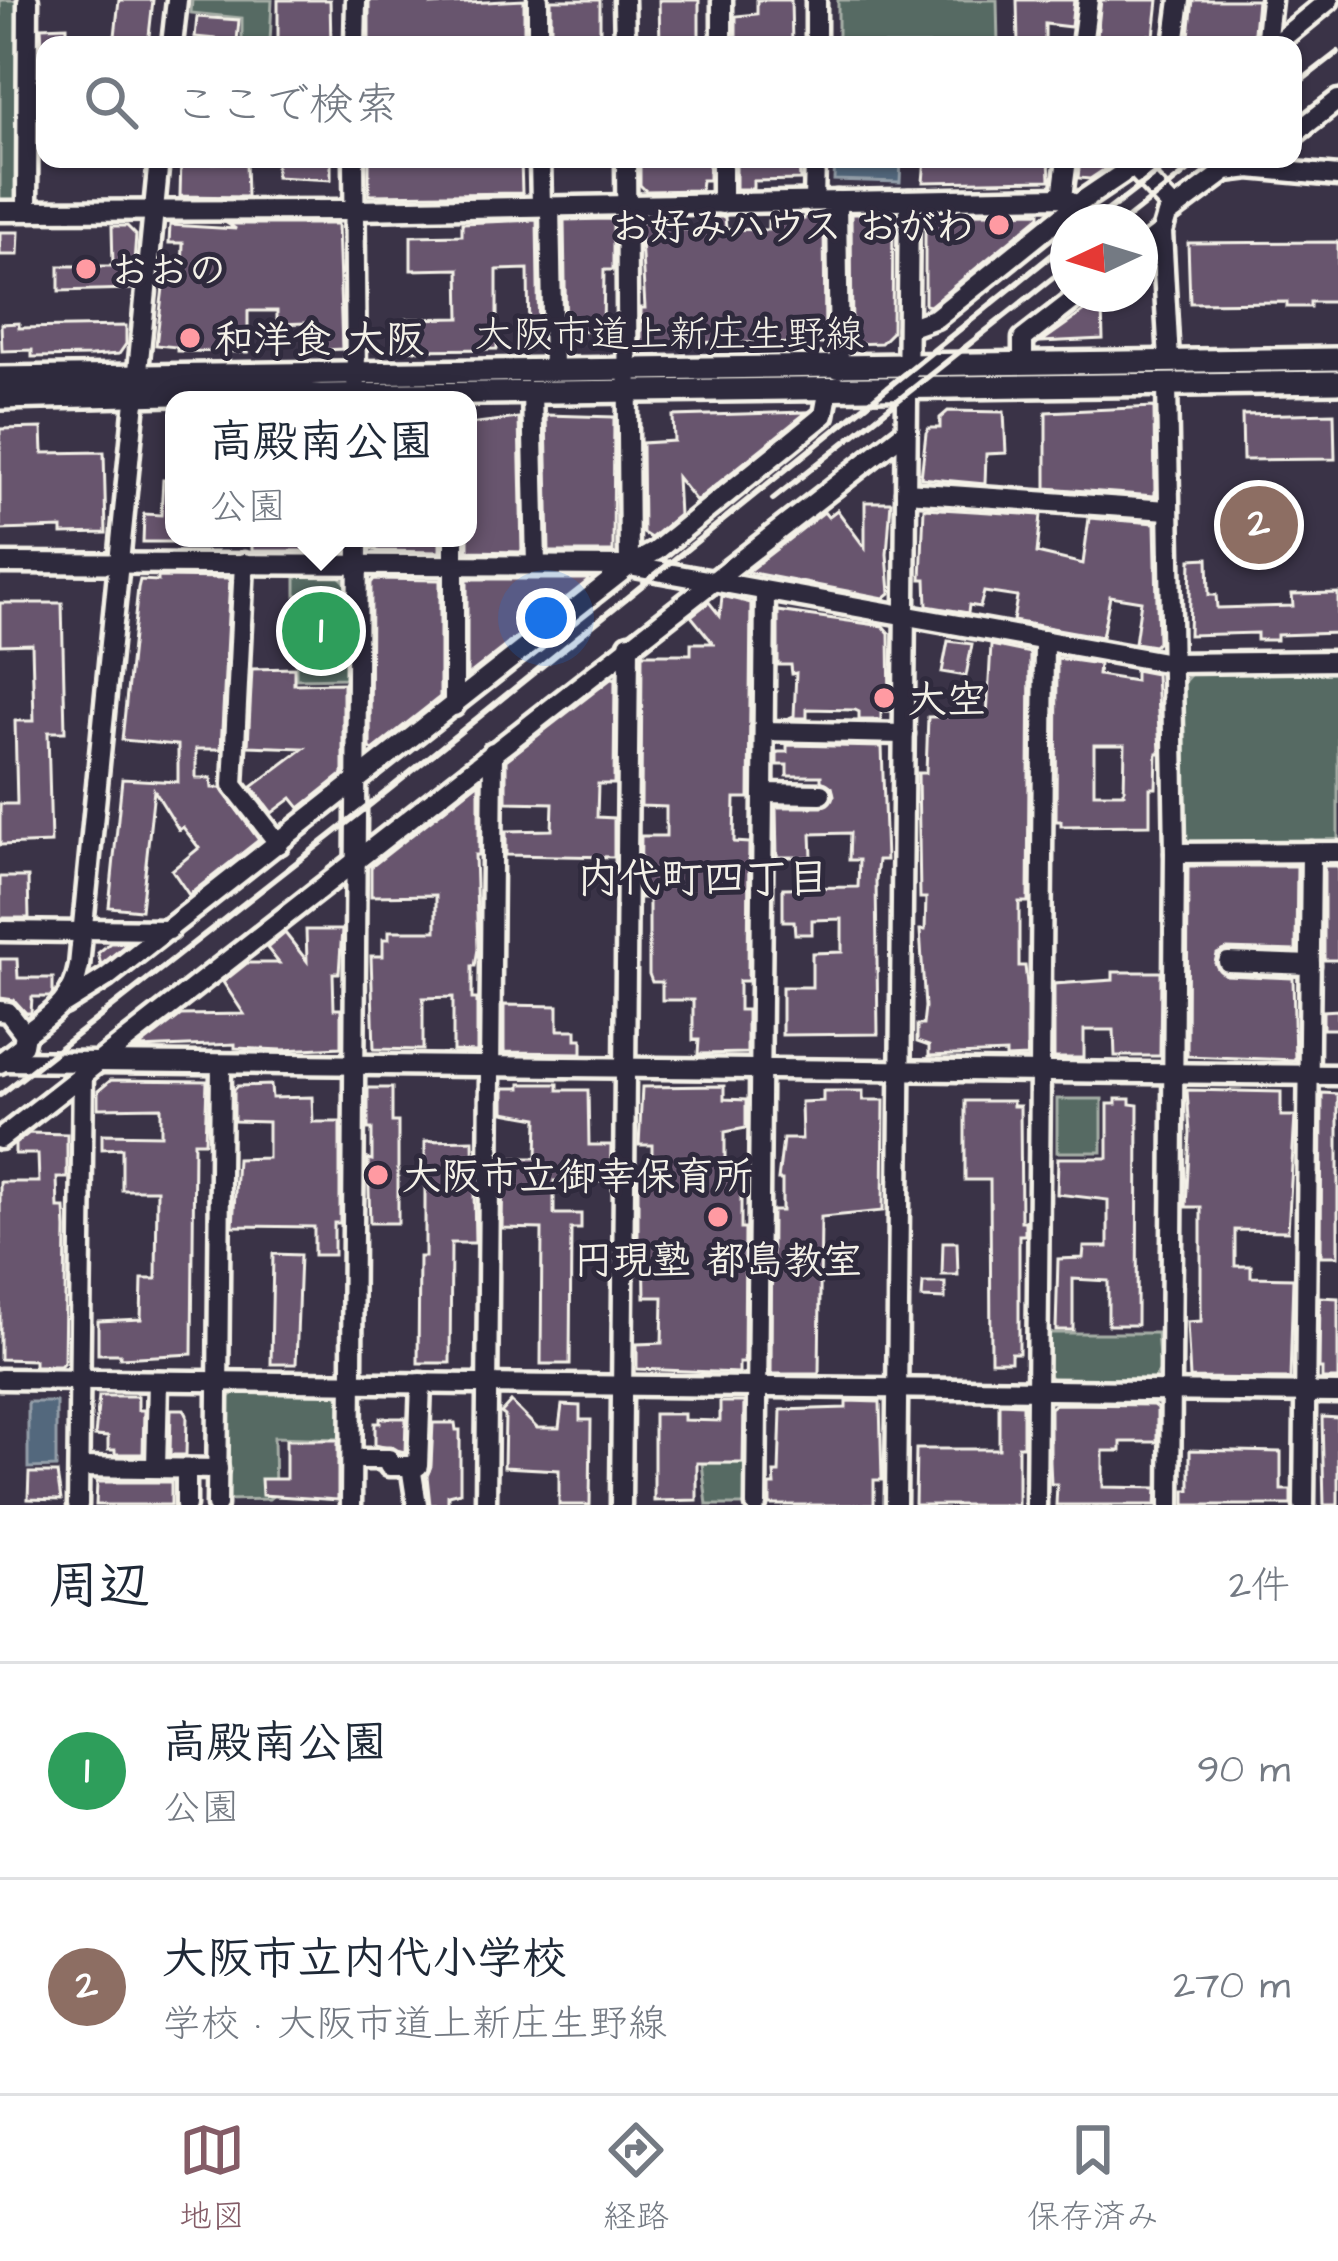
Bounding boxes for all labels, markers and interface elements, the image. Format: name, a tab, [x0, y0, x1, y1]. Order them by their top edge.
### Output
search box	[36, 36, 1302, 168]
icon: search	[78, 69, 144, 135]
text: ここで検索	[174, 75, 399, 137]
place label: お好みハウス おがわ	[611, 201, 975, 255]
north arrow	[1050, 204, 1158, 312]
marker: お好みハウス おがわ	[986, 212, 1012, 238]
place label: おおの	[110, 245, 227, 299]
marker: おおの	[73, 256, 99, 282]
street label: 大阪市道上新庄生野線	[474, 309, 864, 363]
place label: 和洋食 大阪	[214, 314, 425, 368]
marker: 和洋食 大阪	[177, 325, 203, 351]
popup	[165, 391, 477, 547]
text: 高殿南公園	[208, 412, 434, 474]
pin: 2	[1220, 480, 1298, 570]
text: 公園	[208, 481, 287, 535]
pin: 1	[282, 586, 360, 676]
your location	[516, 588, 576, 648]
place label: 大空	[908, 674, 986, 728]
marker: 大空	[871, 685, 897, 711]
district label: 内代町四丁目	[577, 851, 829, 909]
place label: 大阪市立御幸保育所	[402, 1151, 753, 1205]
marker: 大阪市立御幸保育所	[365, 1162, 391, 1188]
marker: 円現塾 都島教室	[705, 1204, 731, 1230]
place label: 円現塾 都島教室	[574, 1235, 862, 1289]
text: 周辺	[48, 1552, 150, 1623]
text: 2件	[1229, 1560, 1290, 1614]
text: 高殿南公園	[162, 1713, 387, 1775]
text: 1	[85, 1744, 90, 1798]
text: 90 m	[1197, 1744, 1290, 1798]
text: 公園	[162, 1782, 240, 1836]
text: 大阪市立内代小学校	[162, 1929, 567, 1991]
text: 2	[76, 1960, 98, 2014]
text: 270 m	[1173, 1960, 1290, 2014]
text: 学校 · 大阪市道上新庄生野線	[162, 1998, 667, 2052]
tab: 地図	[179, 2117, 245, 2240]
tab: 経路	[603, 2117, 669, 2240]
tab: 保存済み	[1027, 2117, 1159, 2240]

